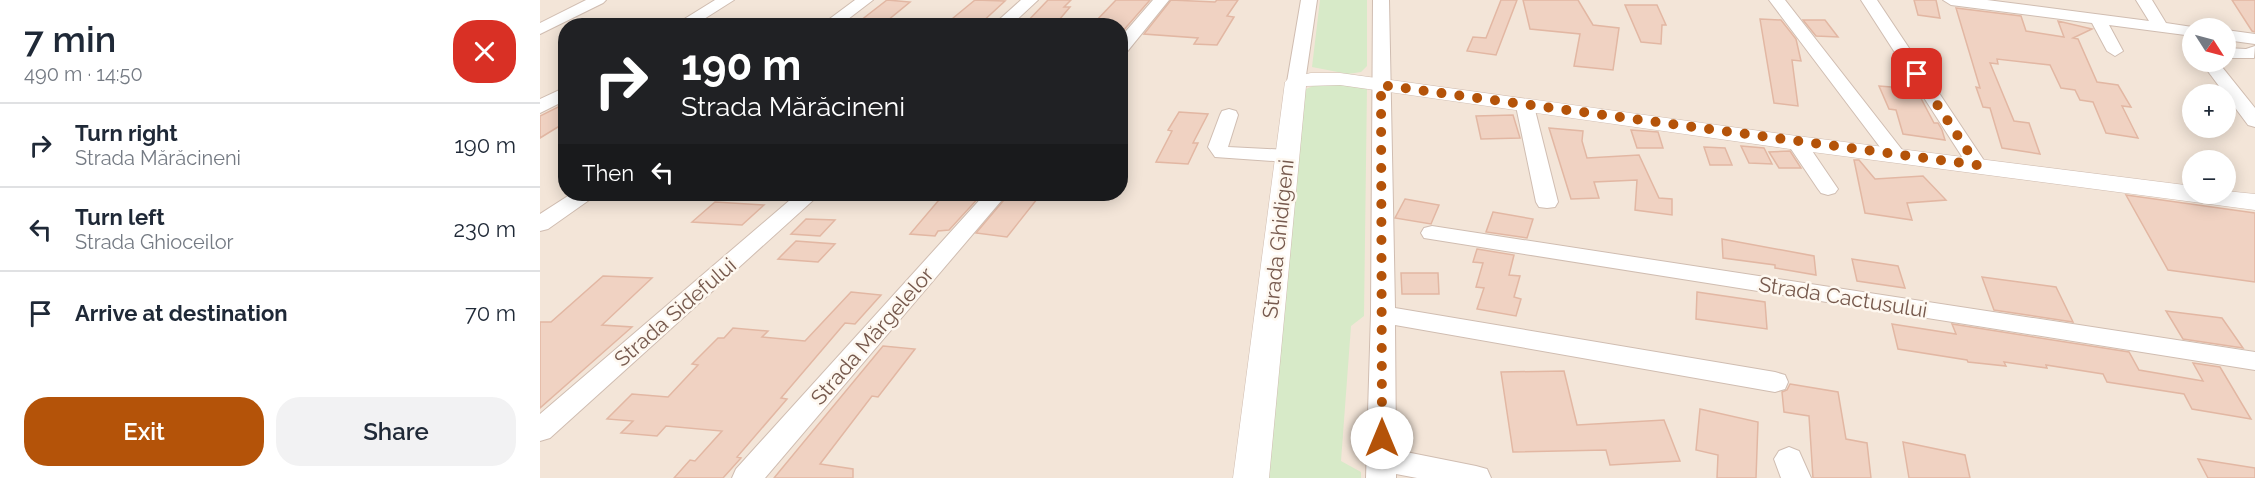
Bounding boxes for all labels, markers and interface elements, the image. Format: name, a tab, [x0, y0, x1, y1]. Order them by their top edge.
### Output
text: 7 min	[24, 18, 116, 60]
north arrow	[2182, 18, 2236, 72]
map controls	[2182, 18, 2236, 204]
button: close	[453, 20, 516, 83]
text: 190 m	[681, 41, 801, 90]
icon: right	[582, 42, 660, 120]
pin	[1891, 48, 1942, 99]
icon: arrive	[1900, 57, 1933, 90]
text: 490 m · 14:50	[24, 62, 143, 86]
button: +	[2182, 84, 2236, 138]
text: Strada Mărăcineni	[681, 91, 905, 122]
text: Turn right	[75, 120, 178, 146]
icon: right	[24, 129, 57, 162]
text: 190 m	[454, 132, 516, 158]
text: Strada Mărăcineni	[75, 146, 241, 170]
button: −	[2182, 150, 2236, 204]
icon: left	[646, 156, 679, 189]
street label: Strada Ghidigeni	[1257, 158, 1299, 320]
text: Then	[582, 160, 634, 186]
text: Turn left	[75, 204, 165, 230]
icon: left	[24, 213, 57, 246]
text: 230 m	[453, 216, 516, 242]
text: Strada Ghioceilor	[75, 230, 234, 254]
street label: Strada Sidefului	[609, 252, 741, 372]
street label: Strada Mărgelelor	[805, 262, 939, 410]
street label: Strada Cactusului	[1757, 271, 1929, 323]
icon: arrive	[24, 297, 57, 330]
text: Arrive at destination	[75, 300, 288, 326]
text: 70 m	[465, 300, 516, 326]
button: Exit	[24, 397, 264, 466]
button: Share	[276, 397, 516, 466]
position arrow	[1350, 406, 1414, 470]

